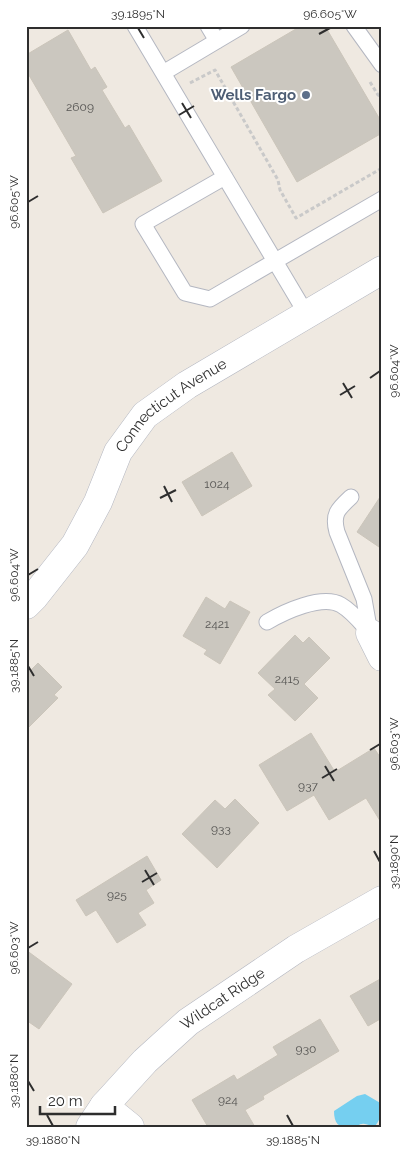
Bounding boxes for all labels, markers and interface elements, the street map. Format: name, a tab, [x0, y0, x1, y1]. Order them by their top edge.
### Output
text: 39.1895°N	[111, 7, 165, 21]
text: 96.605°W	[303, 7, 357, 21]
place label: Wells Fargo	[211, 86, 296, 104]
marker: Wells Fargo	[300, 89, 312, 101]
house number: 2609	[66, 100, 94, 114]
text: 96.605°W	[7, 175, 21, 229]
text: 96.604°W	[387, 344, 401, 398]
street label: Connecticut Avenue	[112, 354, 230, 456]
house number: 1024	[204, 477, 230, 491]
text: 96.604°W	[7, 548, 21, 602]
house number: 2421	[205, 617, 229, 631]
text: 39.1885°N	[7, 639, 21, 693]
house number: 2415	[275, 672, 300, 686]
text: 96.603°W	[387, 717, 401, 771]
house number: 937	[298, 779, 318, 793]
house number: 933	[211, 822, 231, 836]
text: 39.1890°N	[387, 835, 401, 889]
house number: 925	[107, 888, 127, 902]
text: 96.603°W	[7, 921, 21, 975]
street label: Wildcat Ridge	[177, 964, 268, 1034]
house number: 930	[296, 1042, 316, 1056]
text: 39.1880°N	[7, 1054, 21, 1108]
scale bar	[40, 1083, 115, 1115]
text: 20 m	[48, 1092, 83, 1110]
house number: 924	[218, 1093, 238, 1107]
text: 39.1880°N	[26, 1133, 80, 1147]
text: 39.1885°N	[266, 1133, 320, 1147]

